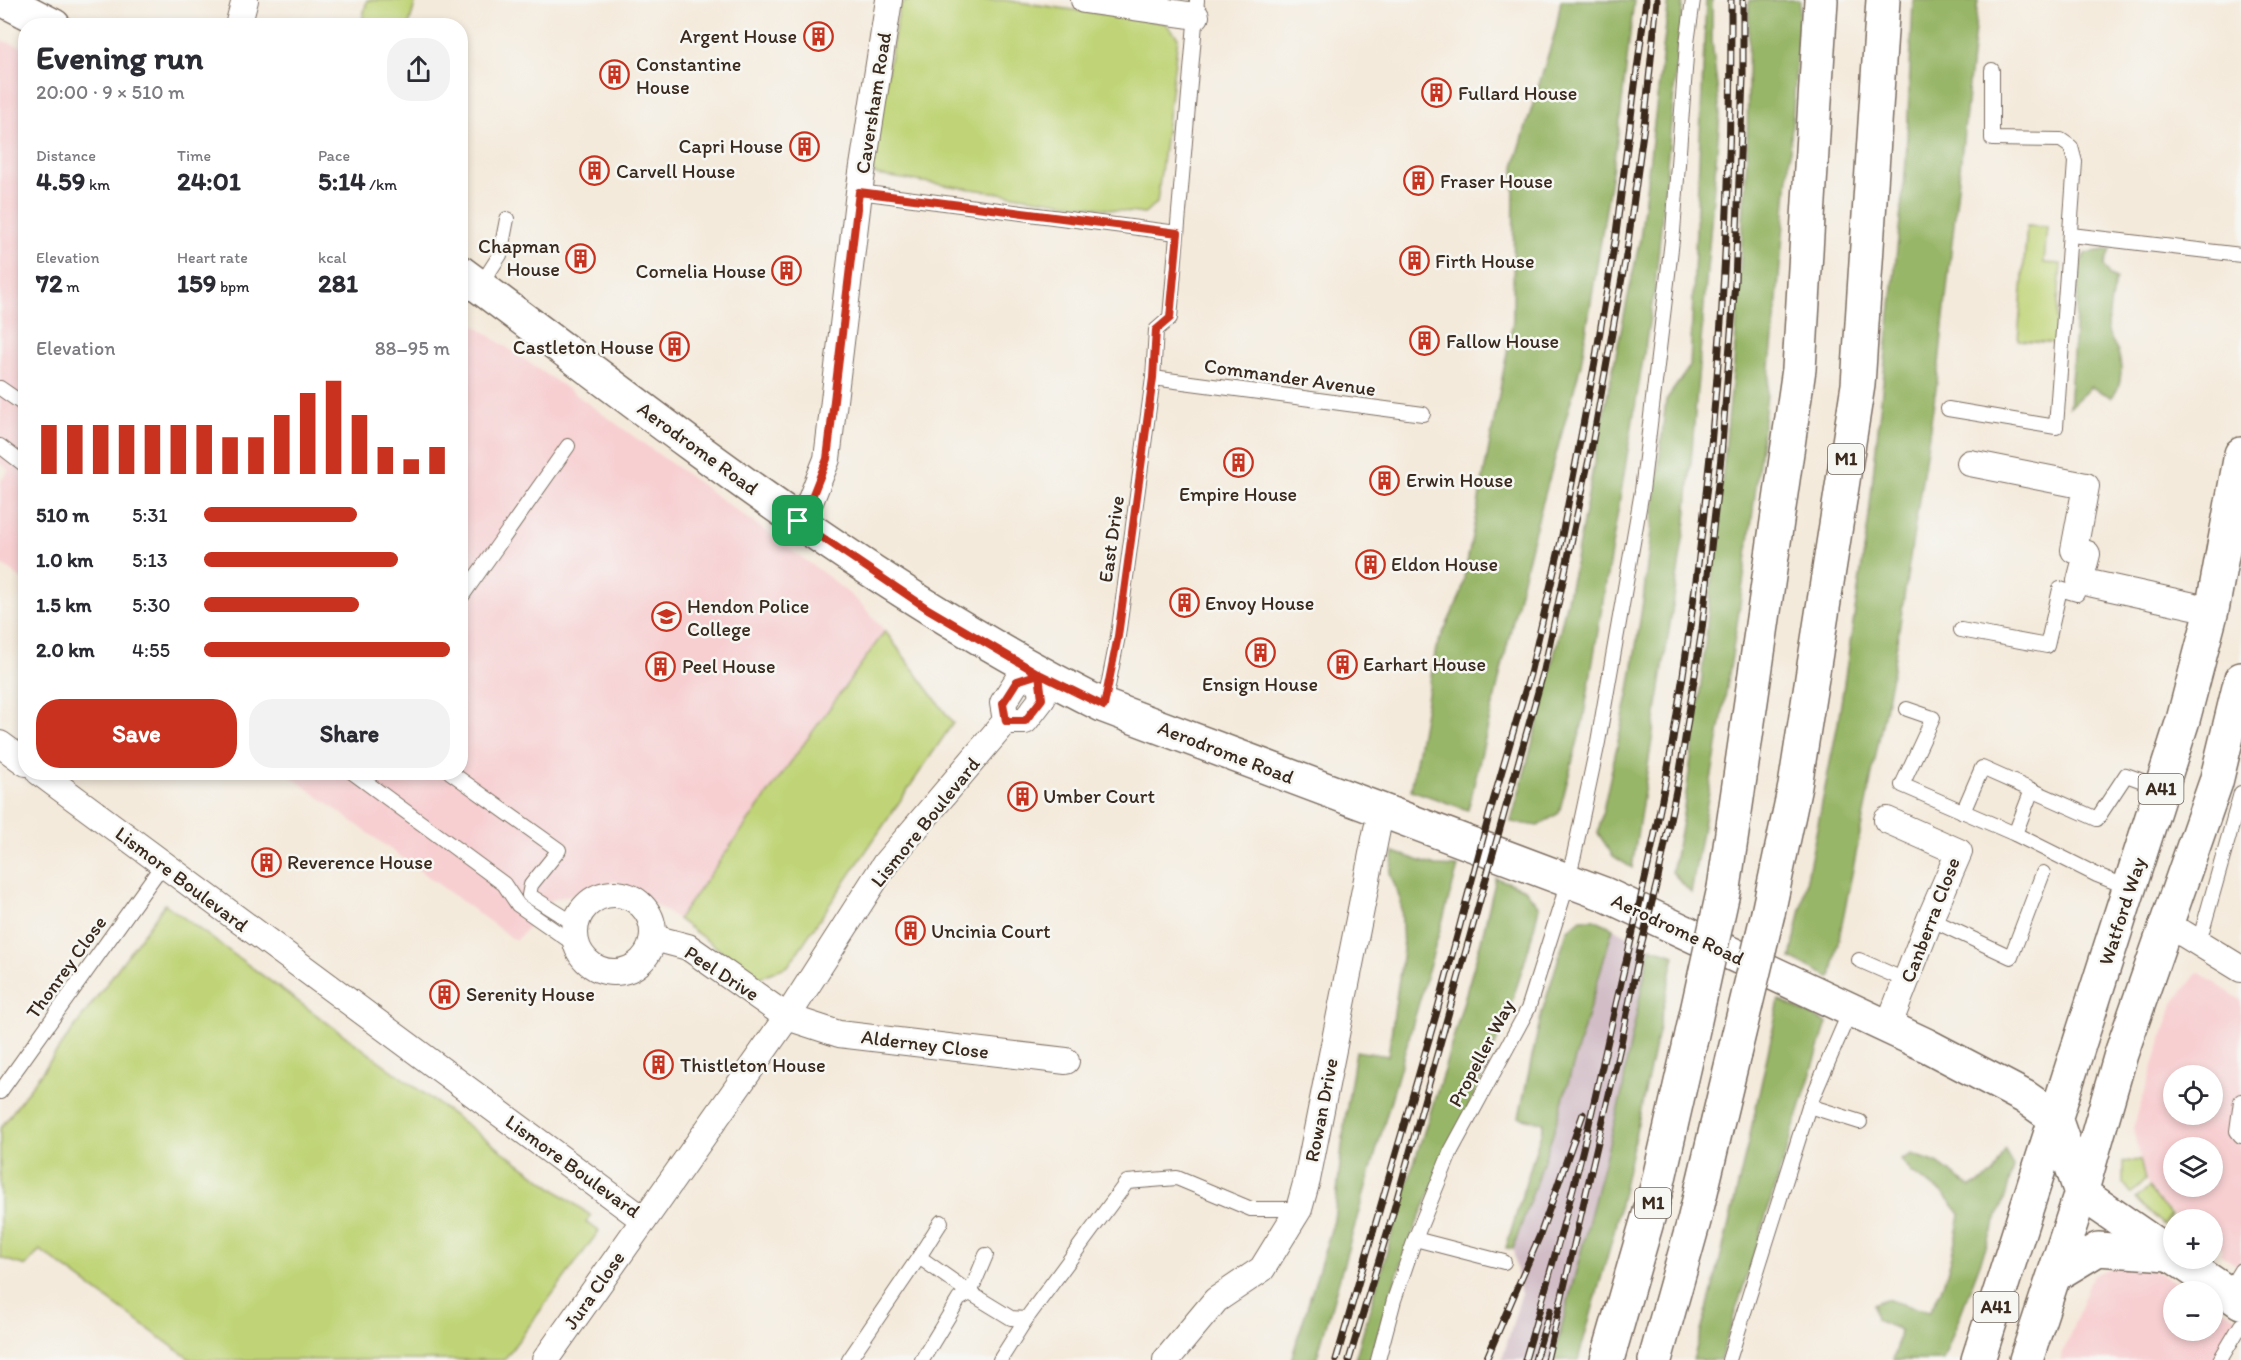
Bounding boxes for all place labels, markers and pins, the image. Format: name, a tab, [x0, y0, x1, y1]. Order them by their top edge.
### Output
building icon: Argent House	[802, 20, 834, 52]
place label: Argent House	[680, 24, 797, 48]
place label: Constantine House	[636, 52, 741, 99]
building icon: Constantine House	[599, 59, 631, 91]
building icon: Fullard House	[1421, 77, 1453, 109]
place label: Fullard House	[1458, 81, 1577, 105]
building icon: Capri House	[788, 130, 820, 162]
place label: Capri House	[678, 134, 783, 158]
building icon: Carvell House	[579, 155, 611, 187]
place label: Carvell House	[616, 159, 735, 183]
building icon: Fraser House	[1403, 165, 1435, 197]
place label: Fraser House	[1440, 169, 1553, 193]
place label: Chapman House	[478, 234, 560, 281]
building icon: Chapman House	[565, 242, 597, 274]
building icon: Firth House	[1398, 245, 1430, 277]
place label: Firth House	[1435, 249, 1535, 273]
building icon: Cornelia House	[771, 255, 803, 287]
place label: Cornelia House	[636, 259, 766, 283]
building icon: Fallow House	[1409, 325, 1441, 357]
place label: Fallow House	[1446, 329, 1559, 353]
building icon: Castleton House	[659, 331, 691, 363]
place label: Castleton House	[513, 335, 654, 359]
building icon: Empire House	[1222, 447, 1254, 479]
building icon: Erwin House	[1369, 464, 1401, 496]
place label: Erwin House	[1406, 468, 1513, 492]
place label: Empire House	[1179, 482, 1297, 506]
pin	[772, 495, 823, 546]
building icon: Eldon House	[1354, 548, 1386, 580]
place label: Eldon House	[1391, 552, 1498, 576]
building icon: Envoy House	[1168, 587, 1200, 619]
place label: Envoy House	[1205, 591, 1314, 615]
place label: Hendon Police College	[687, 594, 809, 641]
school or university icon: Hendon Police College	[650, 601, 682, 633]
building icon: Ensign House	[1244, 637, 1276, 669]
building icon: Earhart House	[1326, 648, 1358, 680]
building icon: Peel House	[645, 650, 677, 682]
place label: Earhart House	[1363, 652, 1486, 676]
place label: Peel House	[682, 654, 775, 678]
place label: Ensign House	[1202, 672, 1318, 696]
building icon: Umber Court	[1006, 780, 1038, 812]
place label: Umber Court	[1043, 784, 1156, 808]
building icon: Reverence House	[250, 846, 282, 878]
place label: Reverence House	[287, 850, 433, 874]
building icon: Uncinia Court	[894, 915, 926, 947]
place label: Uncinia Court	[931, 919, 1051, 943]
building icon: Serenity House	[429, 978, 461, 1010]
place label: Serenity House	[466, 982, 595, 1006]
building icon: Thistleton House	[643, 1049, 675, 1081]
place label: Thistleton House	[680, 1053, 826, 1077]

